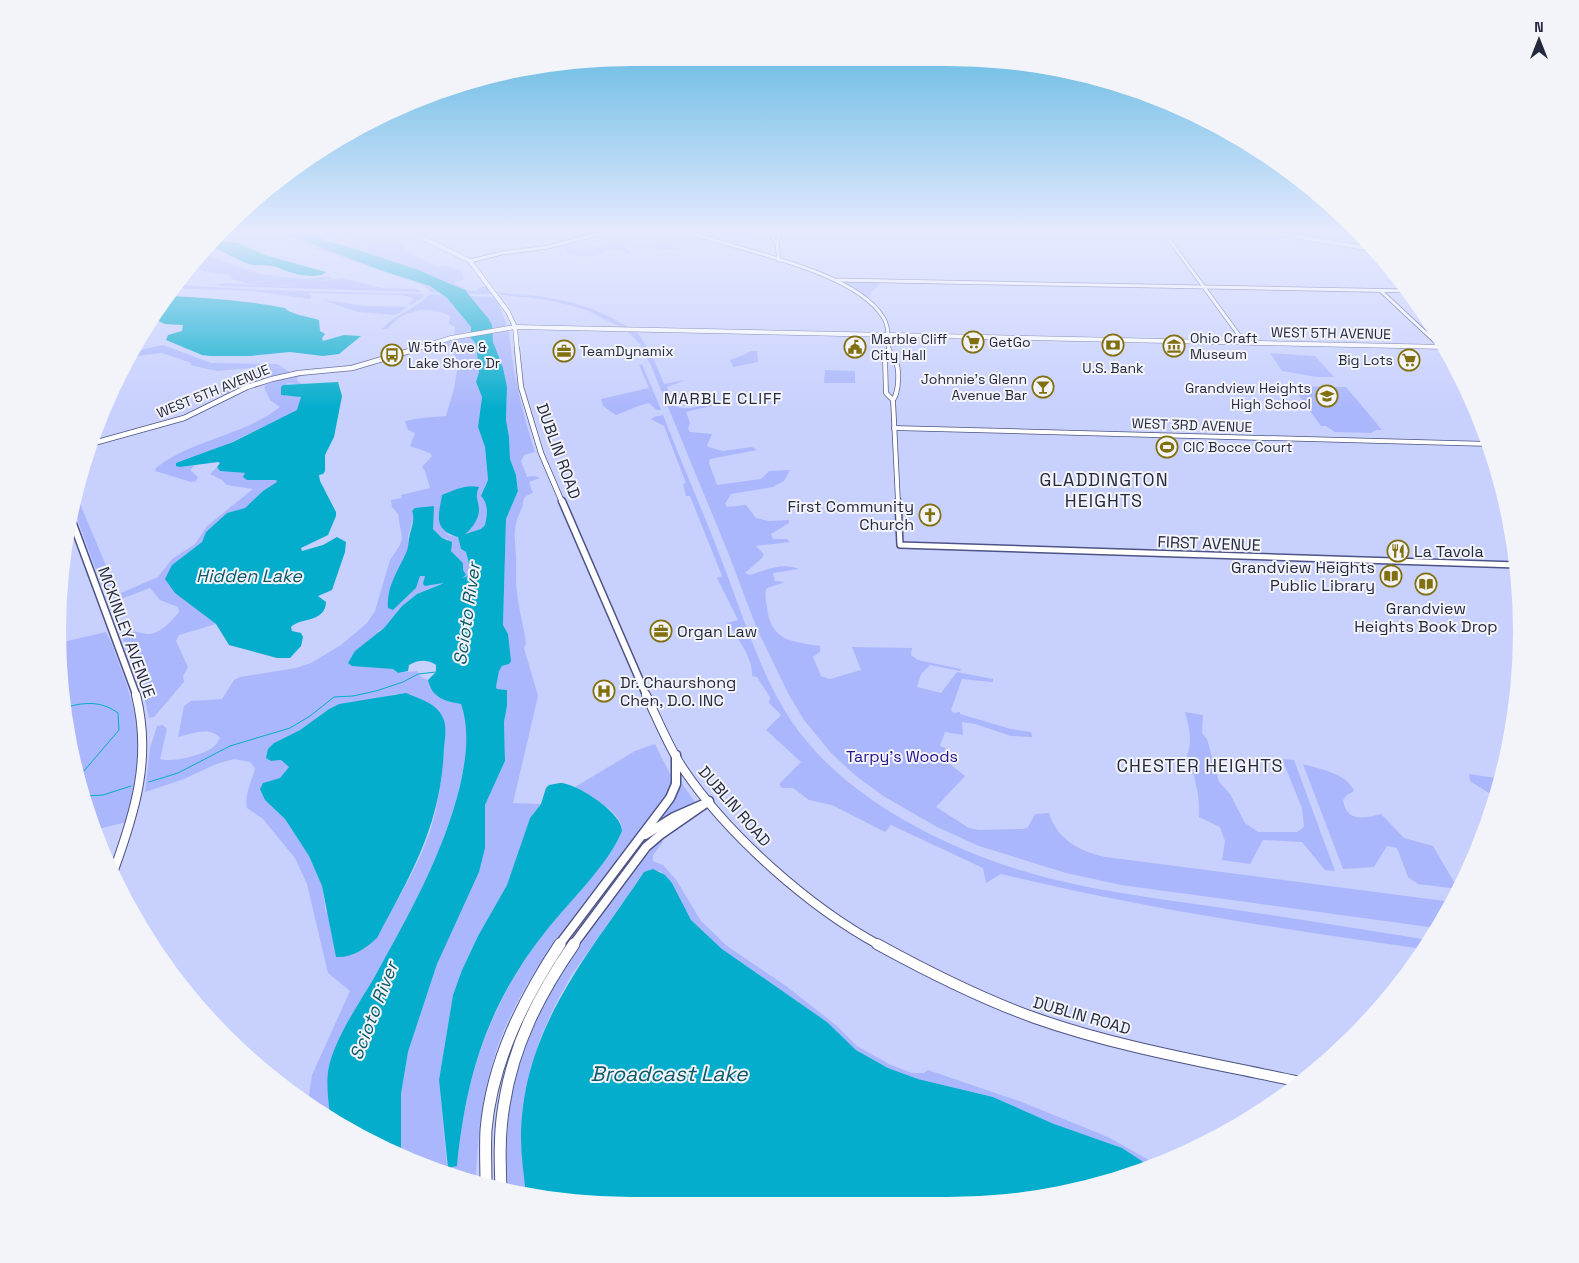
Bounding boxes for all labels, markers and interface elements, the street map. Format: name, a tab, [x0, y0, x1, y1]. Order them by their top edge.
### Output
north arrow	[1514, 15, 1564, 65]
text: N	[1534, 18, 1544, 36]
street label: WEST 5TH AVENUE	[1271, 323, 1391, 343]
place label: Ohio Craft Museum	[1190, 329, 1258, 363]
place label: Marble Cliff City Hall	[871, 330, 948, 364]
supermarket icon: GetGo	[961, 330, 985, 354]
place label: GetGo	[989, 333, 1031, 351]
bank icon: U.S. Bank	[1101, 333, 1125, 357]
museum icon: Ohio Craft Museum	[1162, 334, 1186, 358]
public building icon: Marble Cliff City Hall	[843, 335, 867, 359]
place label: W 5th Ave & Lake Shore Dr	[408, 338, 500, 372]
office icon: TeamDynamix	[552, 339, 576, 363]
place label: TeamDynamix	[580, 342, 673, 360]
bus stop icon: W 5th Ave & Lake Shore Dr	[380, 343, 404, 367]
supermarket icon: Big Lots	[1397, 348, 1421, 372]
place label: Big Lots	[1338, 351, 1393, 369]
place label: U.S. Bank	[1082, 359, 1144, 377]
street label: WEST 5TH AVENUE	[154, 360, 272, 422]
place label: Johnnie's Glenn Avenue Bar	[921, 370, 1027, 404]
bar icon: Johnnie's Glenn Avenue Bar	[1031, 375, 1055, 399]
place label: Grandview Heights High School	[1185, 379, 1311, 413]
school or university icon: Grandview Heights High School	[1315, 384, 1339, 408]
district label: MARBLE CLIFF	[664, 388, 782, 409]
street label: DUBLIN ROAD	[531, 400, 586, 502]
street label: WEST 3RD AVENUE	[1131, 414, 1253, 436]
sports icon: CIC Bocce Court	[1155, 435, 1179, 459]
place label: CIC Bocce Court	[1183, 438, 1292, 456]
district label: GLADDINGTON HEIGHTS	[1039, 468, 1169, 512]
place label: First Community Church	[788, 496, 914, 535]
church icon: First Community Church	[918, 503, 942, 527]
street label: FIRST AVENUE	[1157, 531, 1261, 556]
restaurant icon: La Tavola	[1386, 539, 1410, 563]
place label: La Tavola	[1414, 541, 1484, 562]
place label: Grandview Heights Public Library	[1231, 557, 1375, 596]
water label: Scioto River	[448, 559, 485, 667]
street label: MCKINLEY AVENUE	[93, 564, 160, 701]
water label: Hidden Lake	[196, 564, 303, 587]
library icon: Grandview Heights Public Library	[1379, 564, 1403, 588]
library icon: Grandview Heights Book Drop	[1414, 572, 1438, 596]
place label: Grandview Heights Book Drop	[1354, 598, 1498, 637]
office icon: Organ Law	[649, 619, 673, 643]
place label: Organ Law	[677, 621, 757, 642]
place label: Dr. Chaurshong Chen, D.O. INC	[620, 672, 736, 711]
hospital icon: Dr. Chaurshong Chen, D.O. INC	[592, 679, 616, 703]
park label: Tarpy's Woods	[846, 746, 958, 767]
district label: CHESTER HEIGHTS	[1116, 754, 1284, 777]
street label: DUBLIN ROAD	[694, 761, 776, 851]
water label: Scioto River	[344, 956, 404, 1063]
street label: DUBLIN ROAD	[1031, 992, 1133, 1039]
water label: Broadcast Lake	[591, 1060, 749, 1087]

